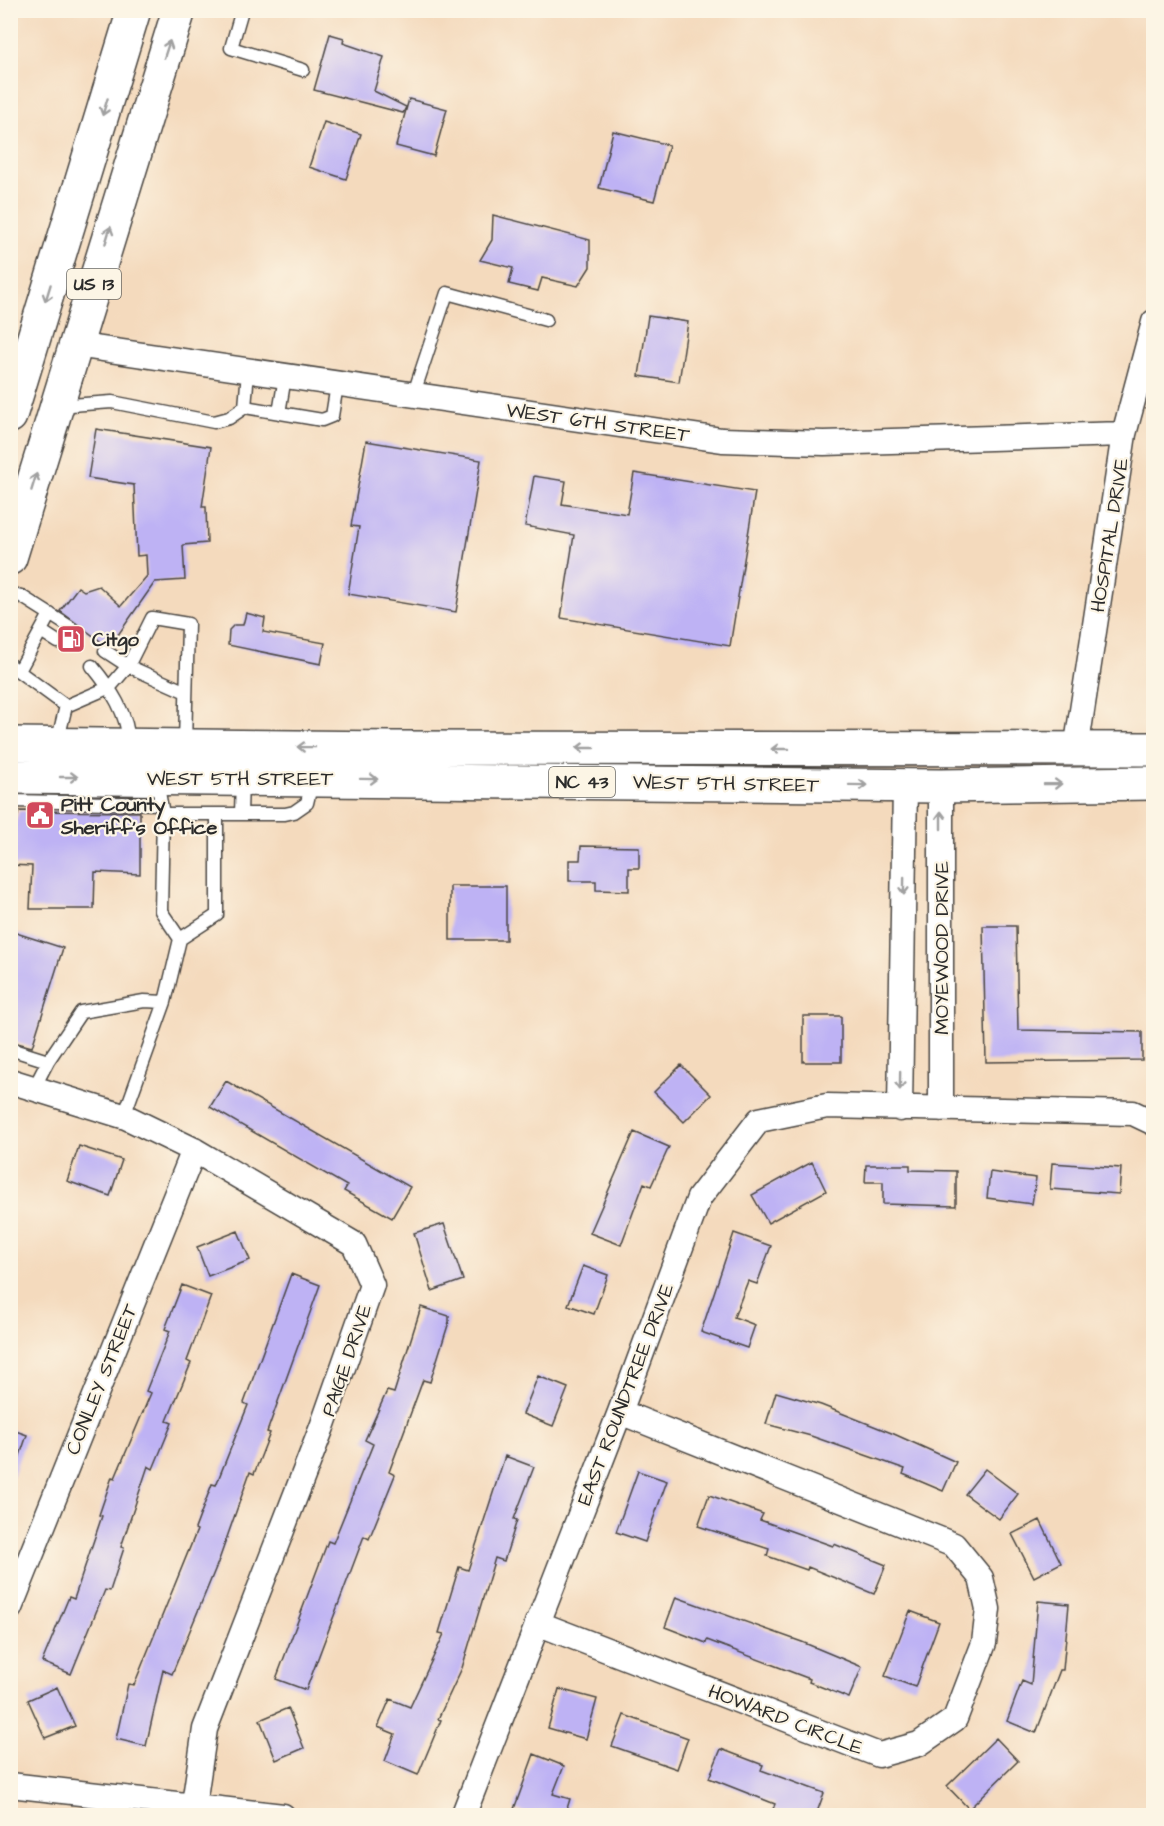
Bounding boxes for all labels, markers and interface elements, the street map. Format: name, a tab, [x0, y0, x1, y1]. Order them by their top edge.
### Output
one-way arrow	[162, 40, 173, 59]
one-way arrow	[99, 97, 110, 116]
one-way arrow	[103, 226, 114, 245]
road number: US 13	[67, 269, 121, 299]
one-way arrow	[42, 283, 53, 302]
street label: WEST 6TH STREET	[504, 396, 692, 450]
street label: HOSPITAL DRIVE	[1084, 456, 1136, 614]
one-way arrow	[29, 473, 40, 492]
fuel station icon: Citgo	[55, 623, 87, 655]
place label: Citgo	[92, 626, 140, 655]
one-way arrow	[297, 741, 317, 753]
one-way arrow	[576, 742, 596, 754]
one-way arrow	[771, 743, 791, 755]
street label: WEST 5TH STREET	[147, 765, 334, 793]
road number: NC 43	[549, 767, 615, 797]
street label: WEST 5TH STREET	[633, 768, 820, 800]
one-way arrow	[58, 771, 78, 783]
one-way arrow	[358, 773, 378, 785]
one-way arrow	[1042, 778, 1062, 790]
one-way arrow	[847, 779, 867, 791]
place label: Pitt County Sheriff's Office	[60, 791, 218, 842]
public building icon: Pitt County Sheriff's Office	[24, 799, 56, 831]
one-way arrow	[935, 810, 947, 830]
street label: MOYEWOOD DRIVE	[928, 861, 956, 1035]
one-way arrow	[898, 876, 909, 896]
one-way arrow	[894, 1071, 906, 1091]
street label: EAST ROUNDTREE DRIVE	[571, 1279, 681, 1509]
street label: CONLEY STREET	[59, 1299, 145, 1459]
street label: PAIGE DRIVE	[315, 1300, 379, 1420]
street label: HOWARD CIRCLE	[704, 1678, 867, 1762]

